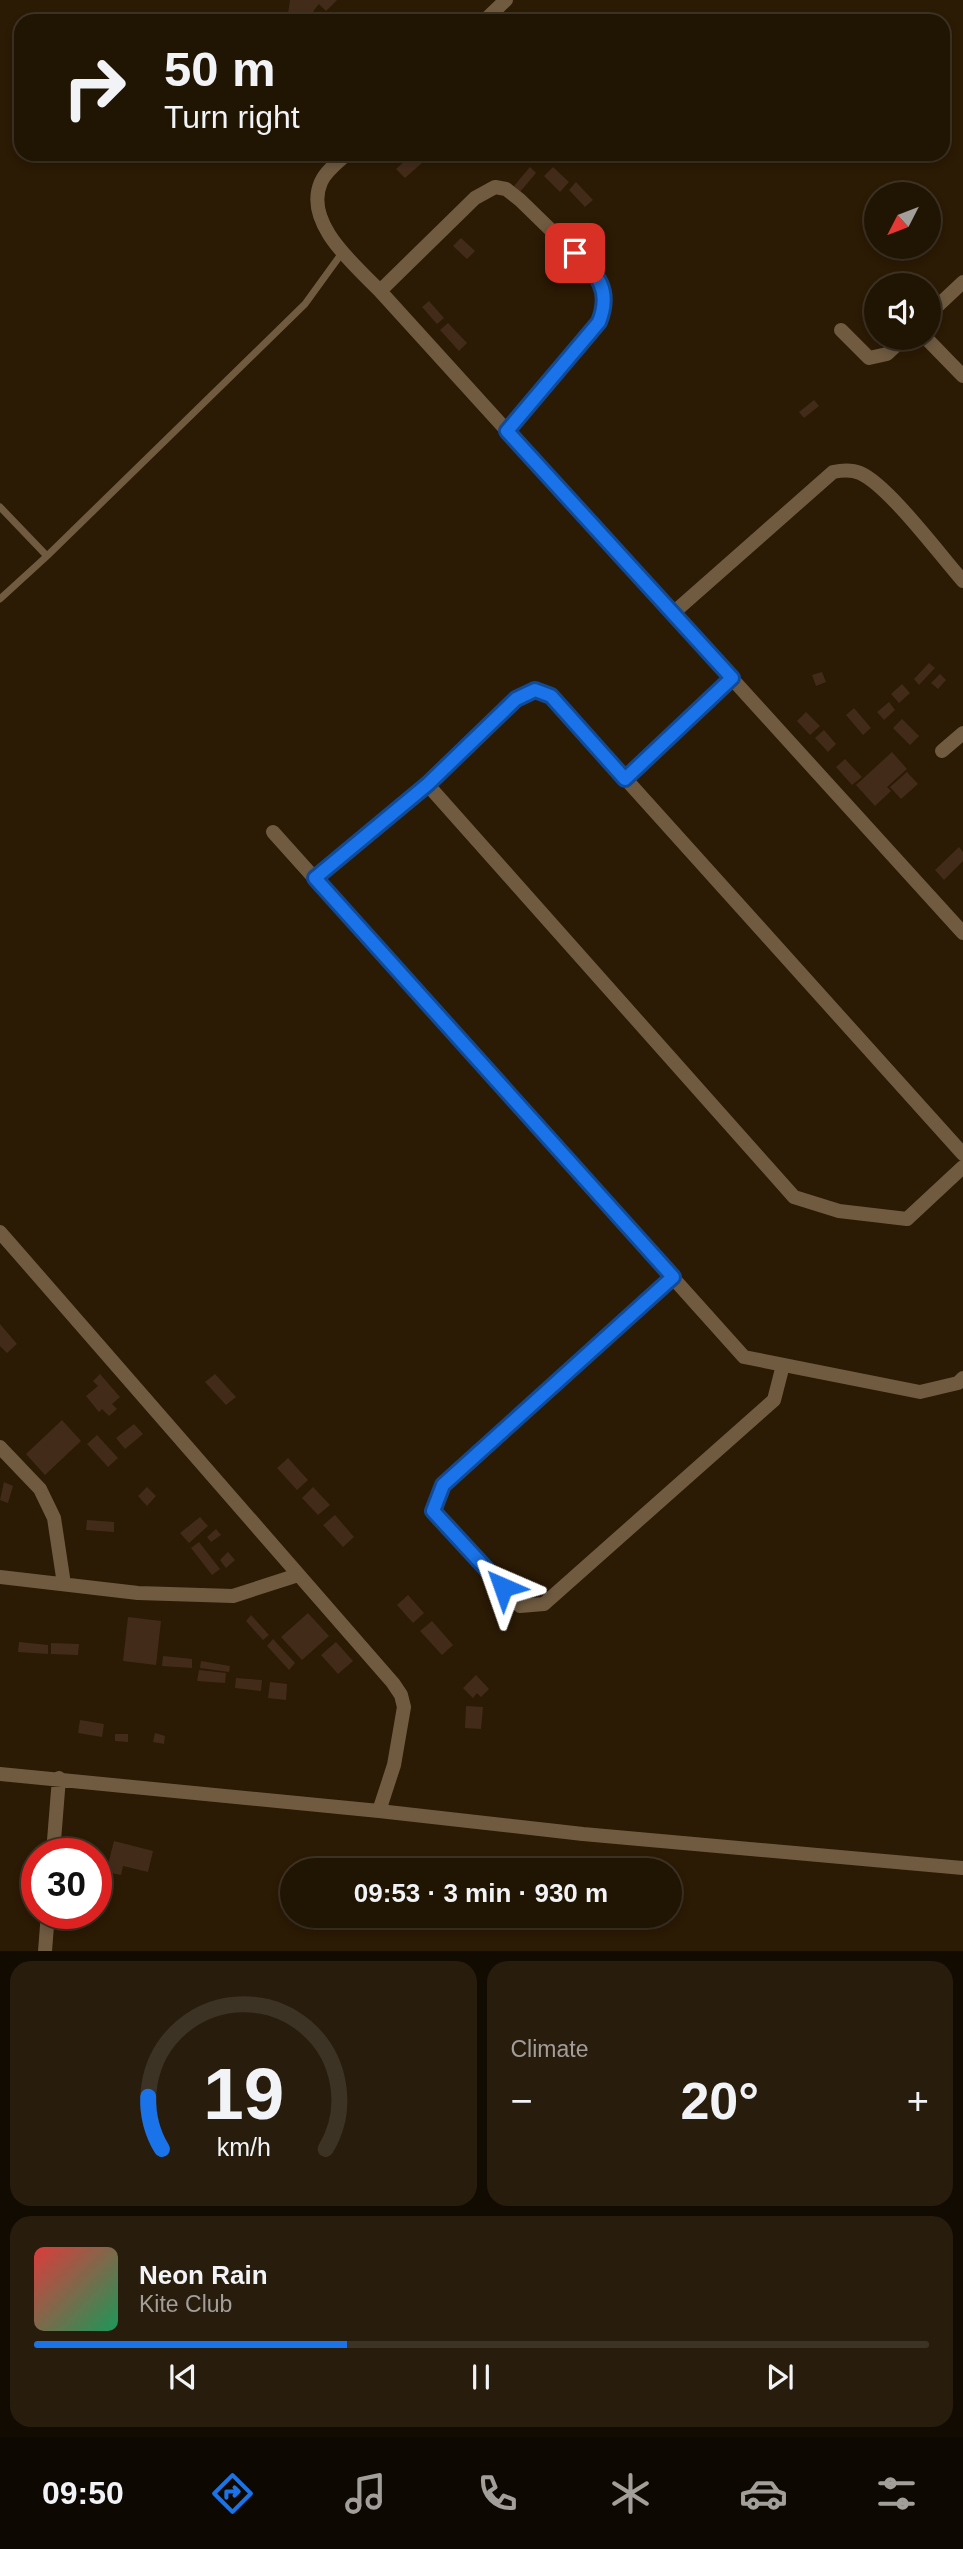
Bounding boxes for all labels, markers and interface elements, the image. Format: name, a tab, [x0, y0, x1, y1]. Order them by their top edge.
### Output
icon: right	[49, 42, 140, 133]
text: 50 m	[164, 42, 276, 96]
text: Turn right	[164, 99, 300, 135]
north arrow	[864, 182, 942, 259]
map controls	[864, 182, 941, 350]
pin	[545, 223, 605, 283]
icon: arrive	[556, 234, 594, 272]
button: sound	[864, 273, 941, 350]
position arrow	[466, 1550, 540, 1624]
speed limit sign: 30	[21, 1838, 112, 1929]
text: 09:53 · 3 min · 930 m	[354, 1878, 608, 1908]
text: Climate	[511, 2036, 588, 2062]
text: 19	[203, 2054, 284, 2135]
text: 20°	[680, 2072, 759, 2130]
text: −	[511, 2080, 533, 2122]
text: +	[907, 2080, 929, 2122]
text: km/h	[216, 2133, 270, 2161]
text: Neon Rain	[139, 2260, 268, 2290]
text: Kite Club	[139, 2291, 232, 2317]
icon: previous	[164, 2358, 202, 2396]
icon: pause	[462, 2358, 500, 2396]
icon: next	[761, 2358, 799, 2396]
icon: directions	[208, 2469, 257, 2518]
icon: music	[341, 2469, 390, 2518]
icon: phone	[473, 2469, 522, 2518]
icon: climate	[606, 2469, 655, 2518]
icon: car	[739, 2469, 788, 2518]
icon: filters	[872, 2469, 921, 2518]
text: 09:50	[42, 2475, 124, 2511]

